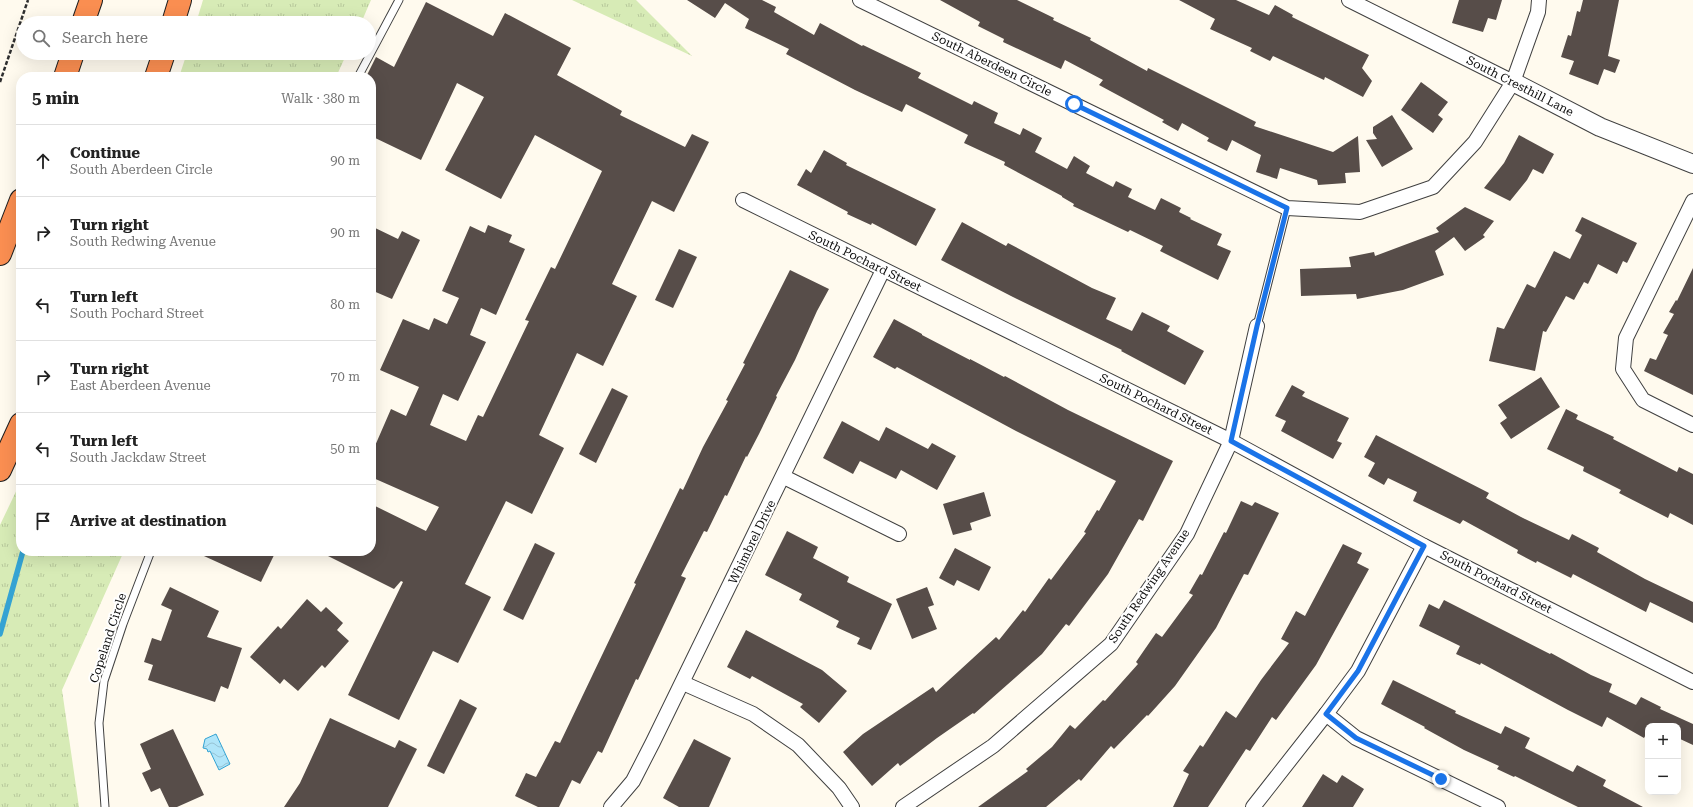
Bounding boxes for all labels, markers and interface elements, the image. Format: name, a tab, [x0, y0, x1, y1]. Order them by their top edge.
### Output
search box	[16, 16, 376, 60]
icon: search	[30, 27, 52, 49]
text: Search here	[62, 29, 148, 47]
street label: South Aberdeen Circle	[930, 29, 1055, 99]
street label: South Cresthill Lane	[1464, 53, 1576, 119]
text: 5 min	[32, 88, 79, 108]
text: Walk · 380 m	[281, 91, 360, 106]
route start	[1065, 95, 1083, 113]
text: Continue	[70, 144, 140, 162]
icon: ahead	[32, 150, 54, 172]
text: 90 m	[330, 153, 360, 168]
text: South Aberdeen Circle	[70, 162, 213, 177]
text: Turn right	[70, 216, 149, 234]
icon: right	[32, 222, 54, 244]
text: 90 m	[330, 225, 360, 240]
street label: South Pochard Street	[806, 228, 924, 295]
text: South Redwing Avenue	[70, 234, 216, 249]
text: Turn left	[70, 288, 138, 306]
icon: left	[32, 294, 54, 316]
text: 80 m	[330, 297, 360, 312]
text: South Pochard Street	[70, 306, 204, 321]
text: Turn right	[70, 360, 149, 378]
icon: right	[32, 366, 54, 388]
text: 70 m	[330, 369, 360, 384]
street label: South Pochard Street	[1097, 371, 1215, 438]
text: East Aberdeen Avenue	[70, 378, 211, 393]
text: Turn left	[70, 432, 138, 450]
icon: left	[32, 438, 54, 460]
text: 50 m	[330, 441, 360, 456]
text: South Jackdaw Street	[70, 450, 206, 465]
street label: Whimbrel Drive	[726, 497, 779, 586]
icon: arrive	[32, 510, 54, 532]
text: Arrive at destination	[70, 512, 226, 530]
street label: South Redwing Avenue	[1106, 526, 1193, 646]
street label: South Pochard Street	[1438, 548, 1555, 617]
street label: Copeland Circle	[87, 591, 129, 685]
map controls	[1645, 723, 1681, 795]
button: +	[1645, 723, 1681, 759]
button: −	[1645, 759, 1681, 795]
route end	[1432, 770, 1450, 788]

